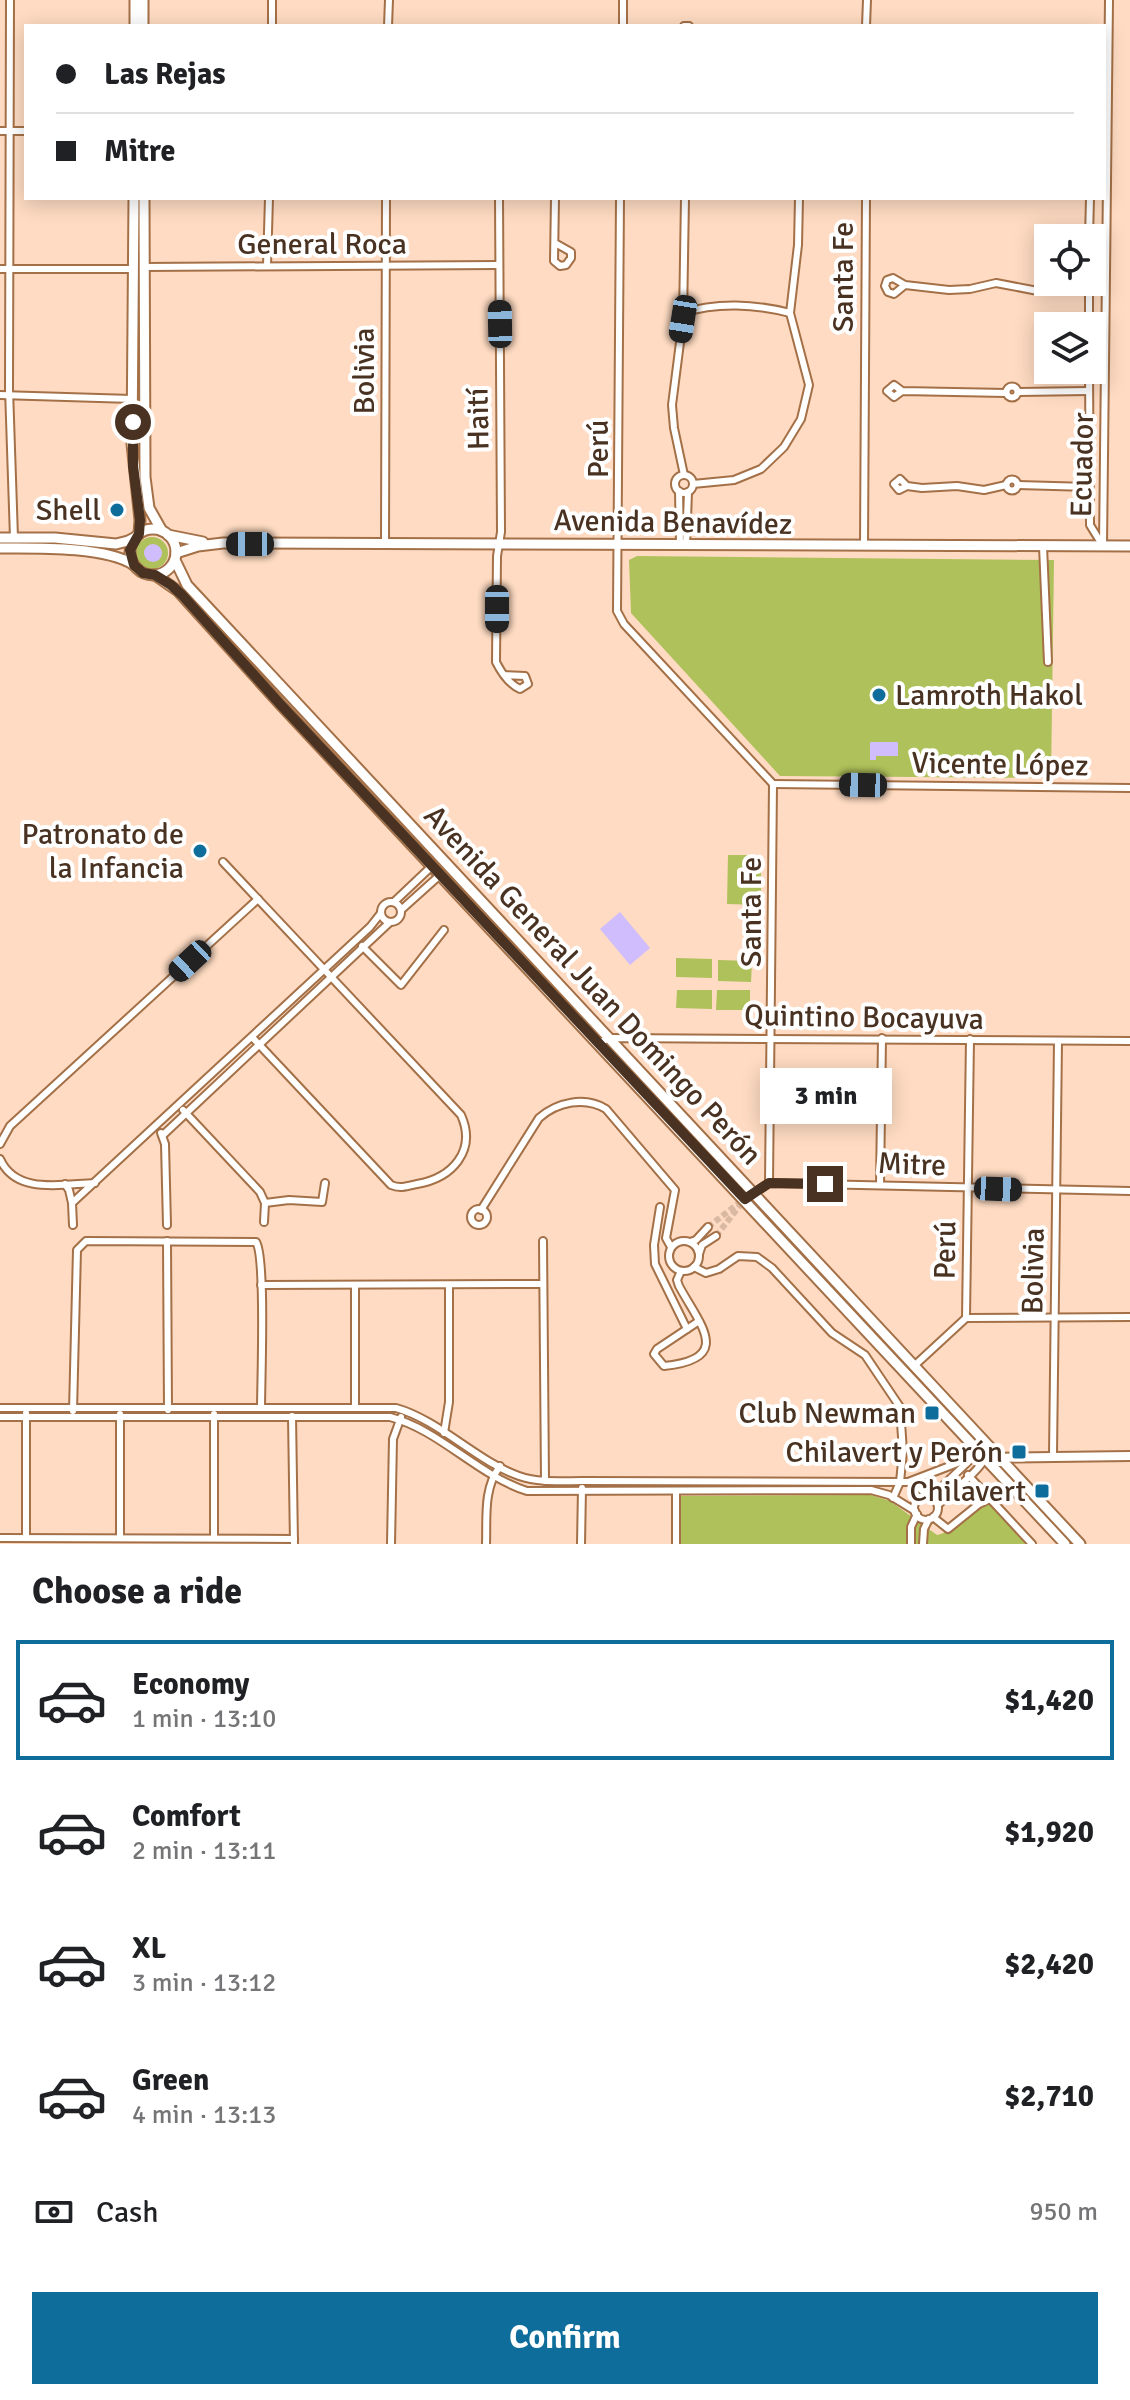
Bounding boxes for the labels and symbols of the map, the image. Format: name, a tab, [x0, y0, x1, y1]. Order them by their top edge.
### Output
street label: Santa Fe	[825, 222, 862, 332]
street label: General Roca	[237, 226, 407, 263]
car	[667, 293, 699, 345]
car	[488, 300, 512, 348]
street label: Bolivia	[346, 328, 383, 414]
street label: Haití	[459, 387, 498, 450]
route start	[115, 404, 151, 440]
street label: Ecuador	[1063, 412, 1102, 518]
street label: Perú	[580, 420, 617, 478]
place label: Shell	[36, 492, 101, 529]
marker: Shell	[108, 501, 126, 519]
street label: Avenida Benavídez	[553, 502, 793, 543]
car	[226, 532, 274, 556]
car	[485, 585, 509, 633]
place label: Lamroth Hakol	[895, 677, 1083, 714]
marker: Lamroth Hakol	[870, 686, 888, 704]
street label: Vicente López	[911, 744, 1089, 785]
car	[839, 773, 887, 797]
street label: Avenida General Juan Domingo Perón	[416, 798, 769, 1173]
place label: Patronato de la Infancia	[22, 816, 184, 887]
marker: Patronato de la Infancia	[191, 842, 209, 860]
street label: Santa Fe	[733, 857, 770, 967]
car	[164, 936, 216, 986]
street label: Quintino Bocayuva	[744, 997, 984, 1038]
callout: 3 min	[759, 1068, 891, 1124]
street label: Mitre	[877, 1145, 947, 1184]
route end	[807, 1166, 843, 1202]
car	[974, 1176, 1022, 1202]
street label: Perú	[926, 1220, 965, 1280]
street label: Bolivia	[1014, 1227, 1053, 1315]
place label: Club Newman	[738, 1395, 916, 1432]
marker: Club Newman	[923, 1404, 941, 1422]
place label: Chilavert y Perón	[786, 1434, 1003, 1471]
marker: Chilavert y Perón	[1010, 1443, 1028, 1461]
place label: Chilavert	[909, 1473, 1026, 1510]
marker: Chilavert	[1033, 1482, 1051, 1500]

